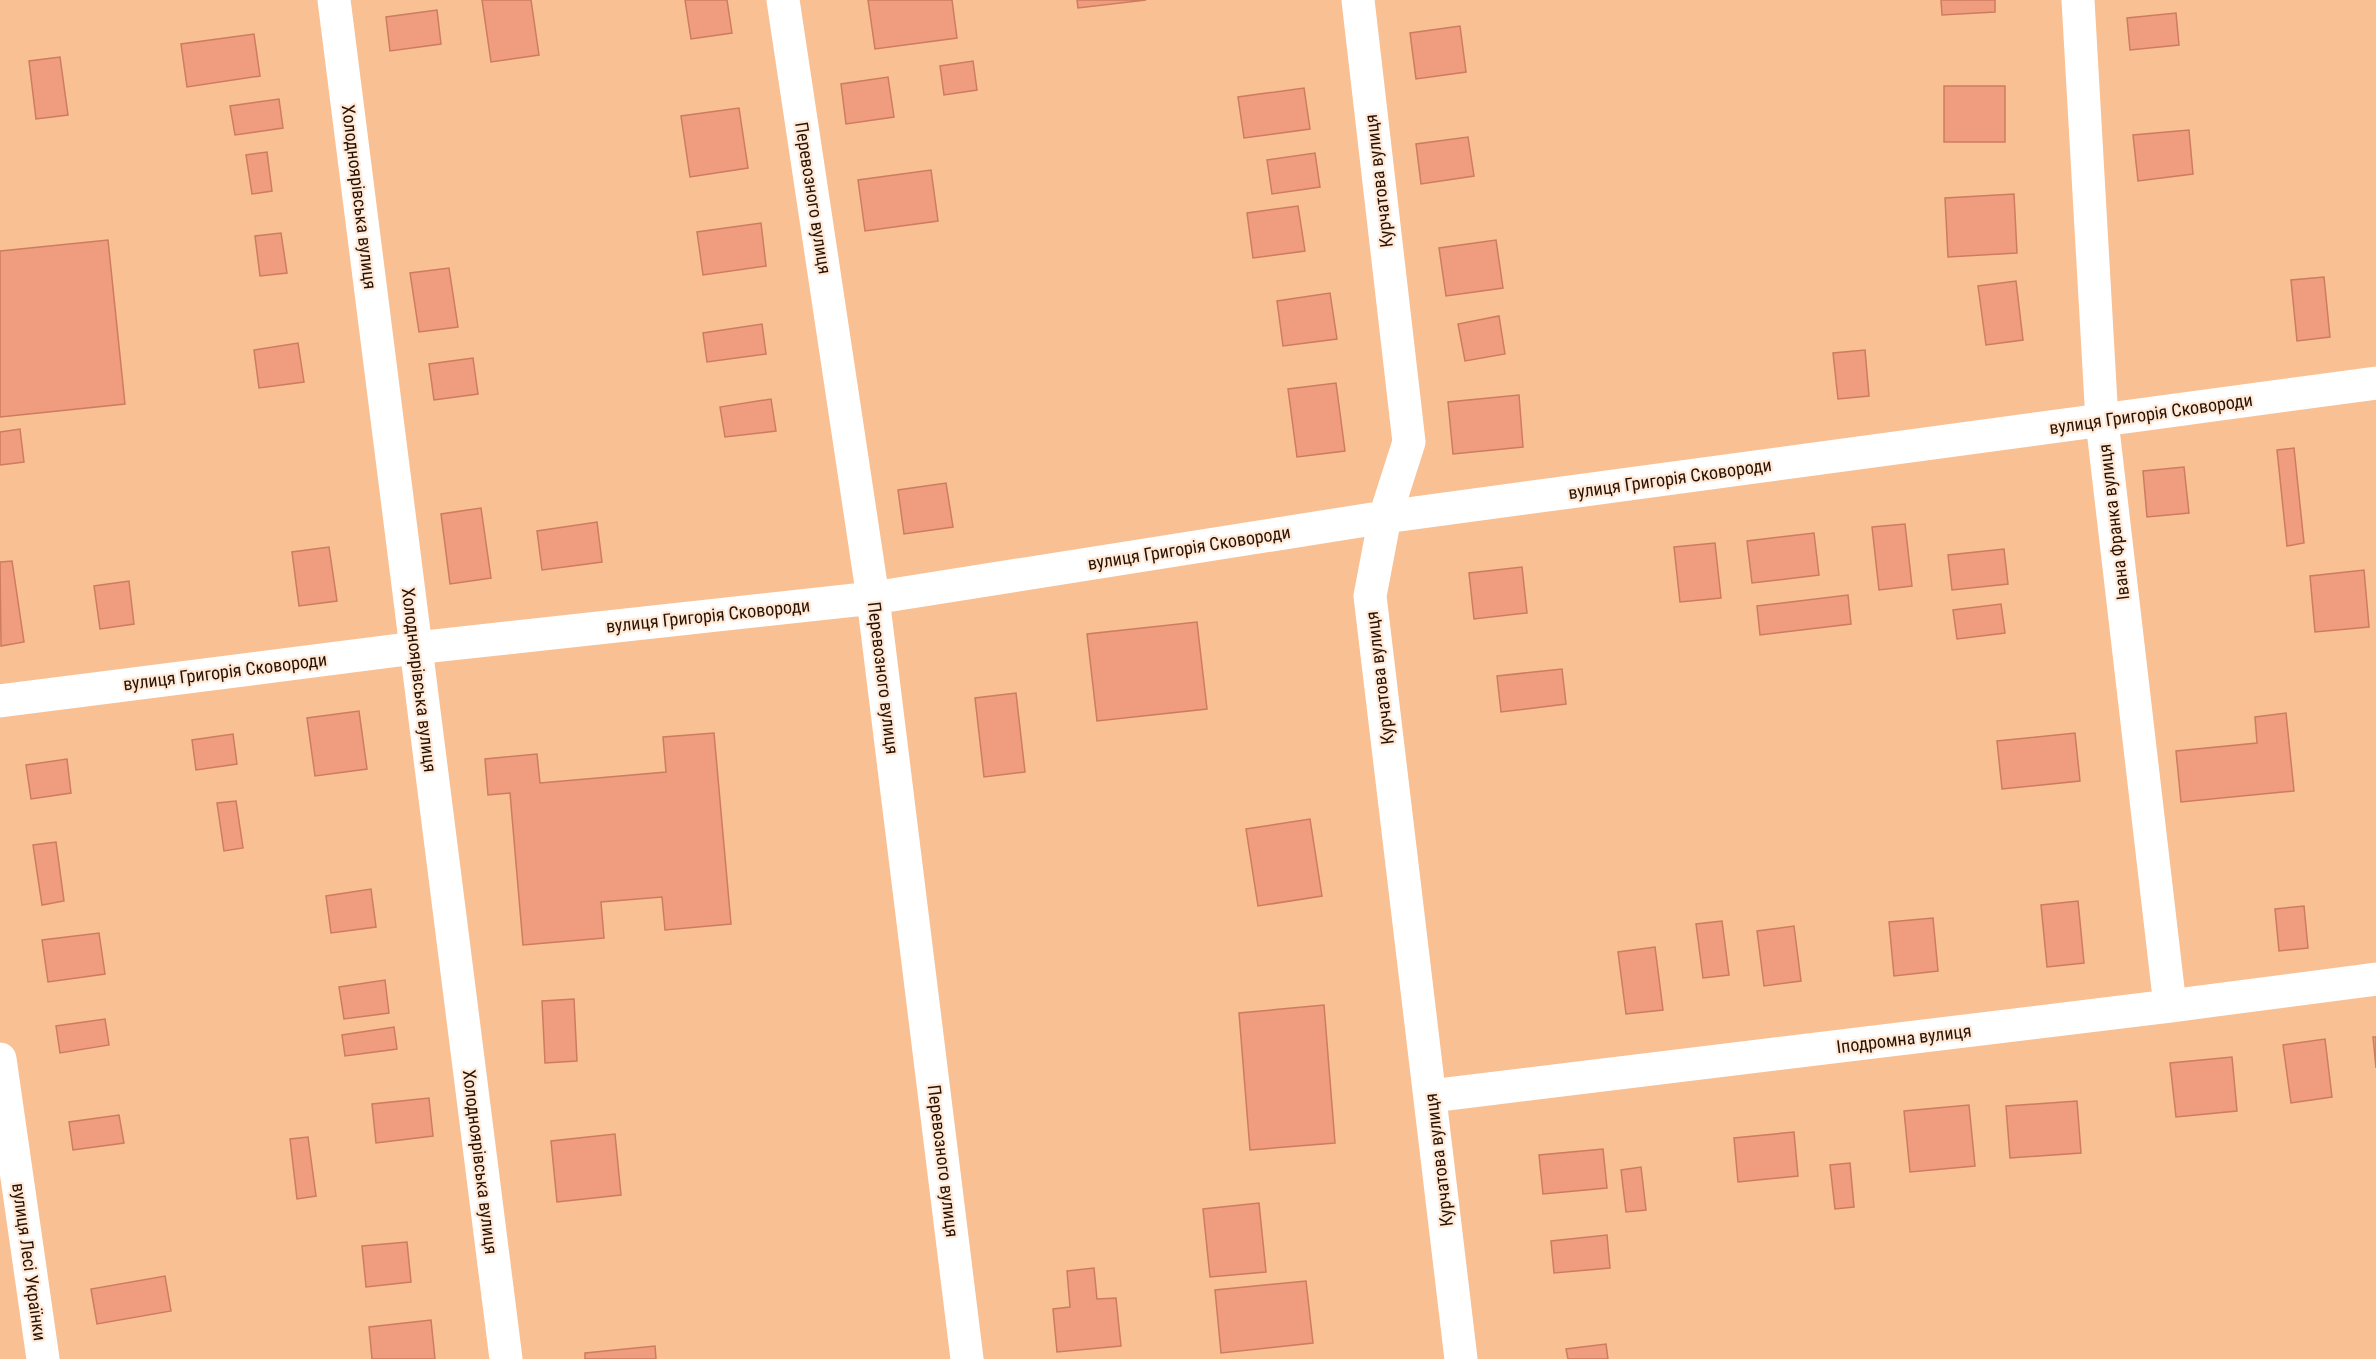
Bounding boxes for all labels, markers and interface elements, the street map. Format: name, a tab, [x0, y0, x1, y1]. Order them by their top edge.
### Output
street label: Холодноярівська вулиця	[338, 103, 381, 290]
street label: Курчатова вулиця	[1360, 113, 1397, 249]
street label: Перевозного вулиця	[791, 120, 836, 275]
street label: вулиця Григорія Сковороди	[2048, 389, 2254, 438]
street label: Івана Франка вулиця	[2094, 443, 2133, 601]
street label: вулиця Григорія Сковороди	[1567, 454, 1773, 503]
street label: вулиця Григорія Сковороди	[1086, 521, 1292, 574]
street label: Холодноярівська вулиця	[398, 586, 441, 773]
street label: вулиця Григорія Сковороди	[605, 594, 811, 637]
street label: Перевозного вулиця	[864, 600, 903, 755]
street label: Курчатова вулиця	[1361, 610, 1398, 746]
street label: вулиця Григорія Сковороди	[122, 649, 328, 694]
street label: Іподромна вулиця	[1835, 1020, 1973, 1057]
street label: Холодноярівська вулиця	[459, 1068, 502, 1255]
street label: Перевозного вулиця	[924, 1083, 963, 1238]
street label: Курчатова вулиця	[1420, 1092, 1457, 1228]
street label: вулиця Лесі Українки	[8, 1182, 51, 1342]

